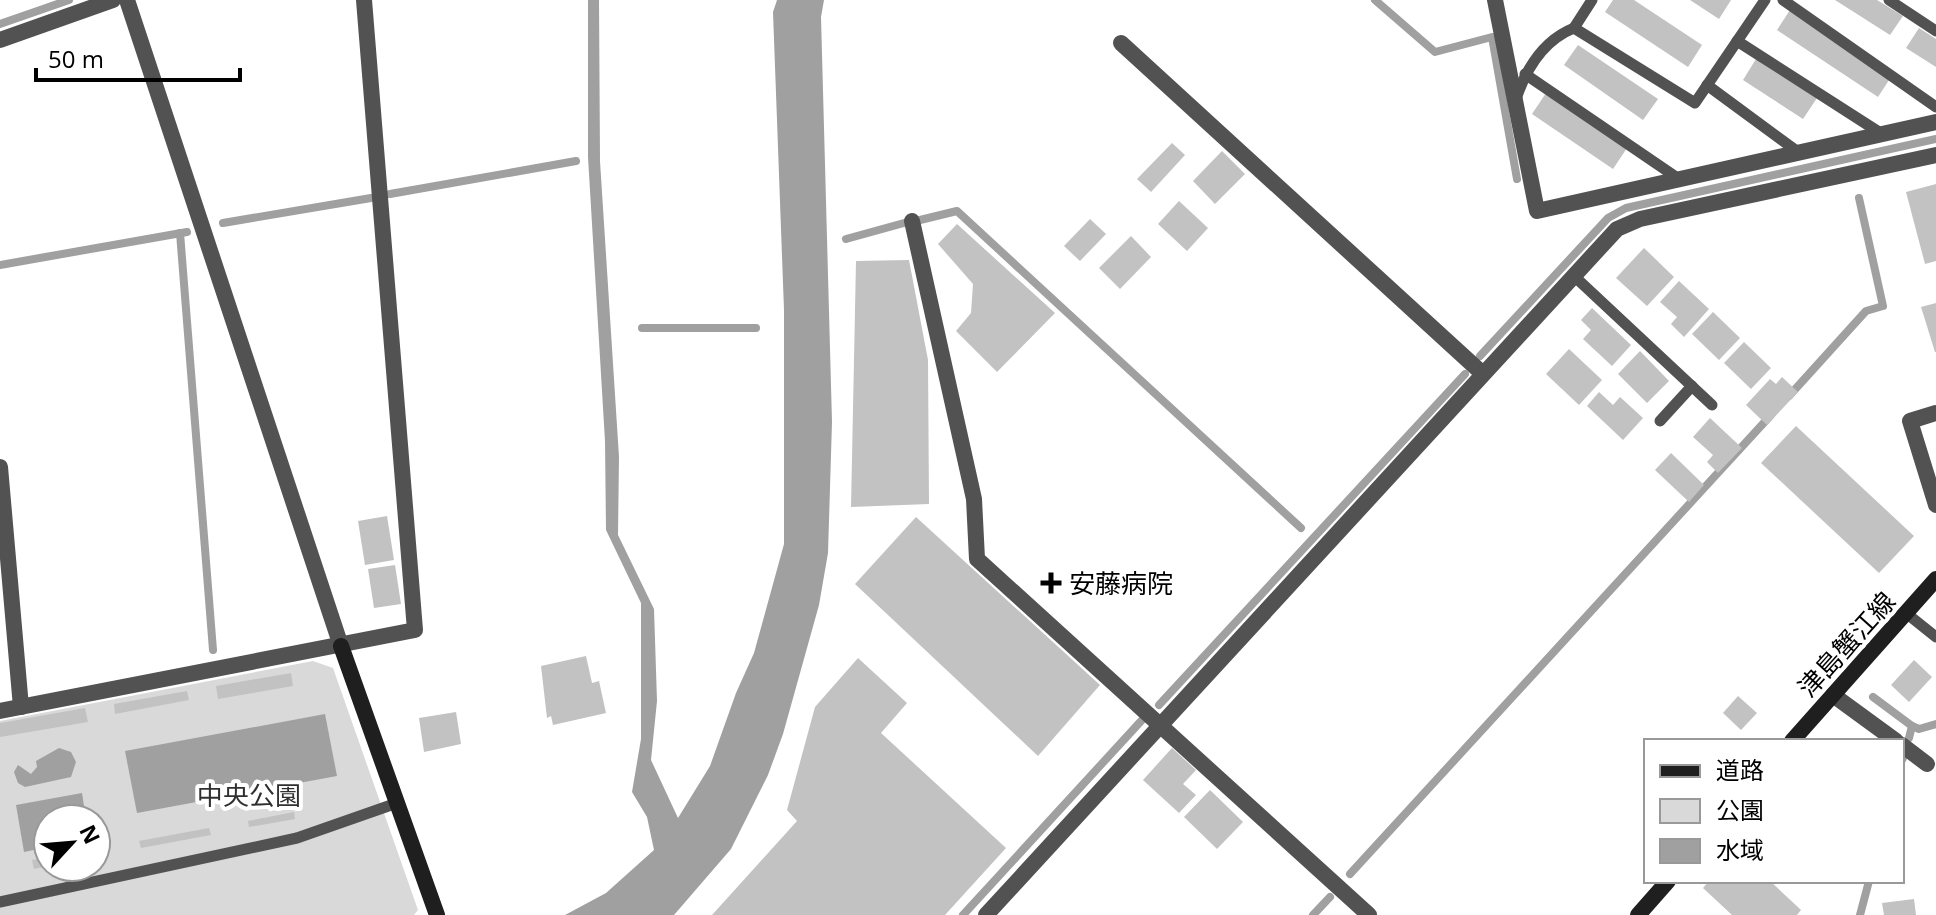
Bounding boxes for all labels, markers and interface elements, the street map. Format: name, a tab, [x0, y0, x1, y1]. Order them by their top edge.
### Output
scale bar	[36, 32, 240, 82]
text: 50 m	[48, 42, 104, 75]
place label: 安藤病院	[1069, 565, 1173, 601]
marker: 安藤病院	[1040, 572, 1062, 594]
street label: 津島蟹江線	[1789, 584, 1903, 704]
legend	[1644, 739, 1904, 883]
text: 道路	[1716, 753, 1764, 786]
park label: 中央公園	[197, 777, 301, 813]
text: 公園	[1716, 793, 1764, 826]
north arrow	[32, 803, 112, 883]
text: N	[73, 819, 108, 848]
text: 水域	[1716, 833, 1764, 866]

